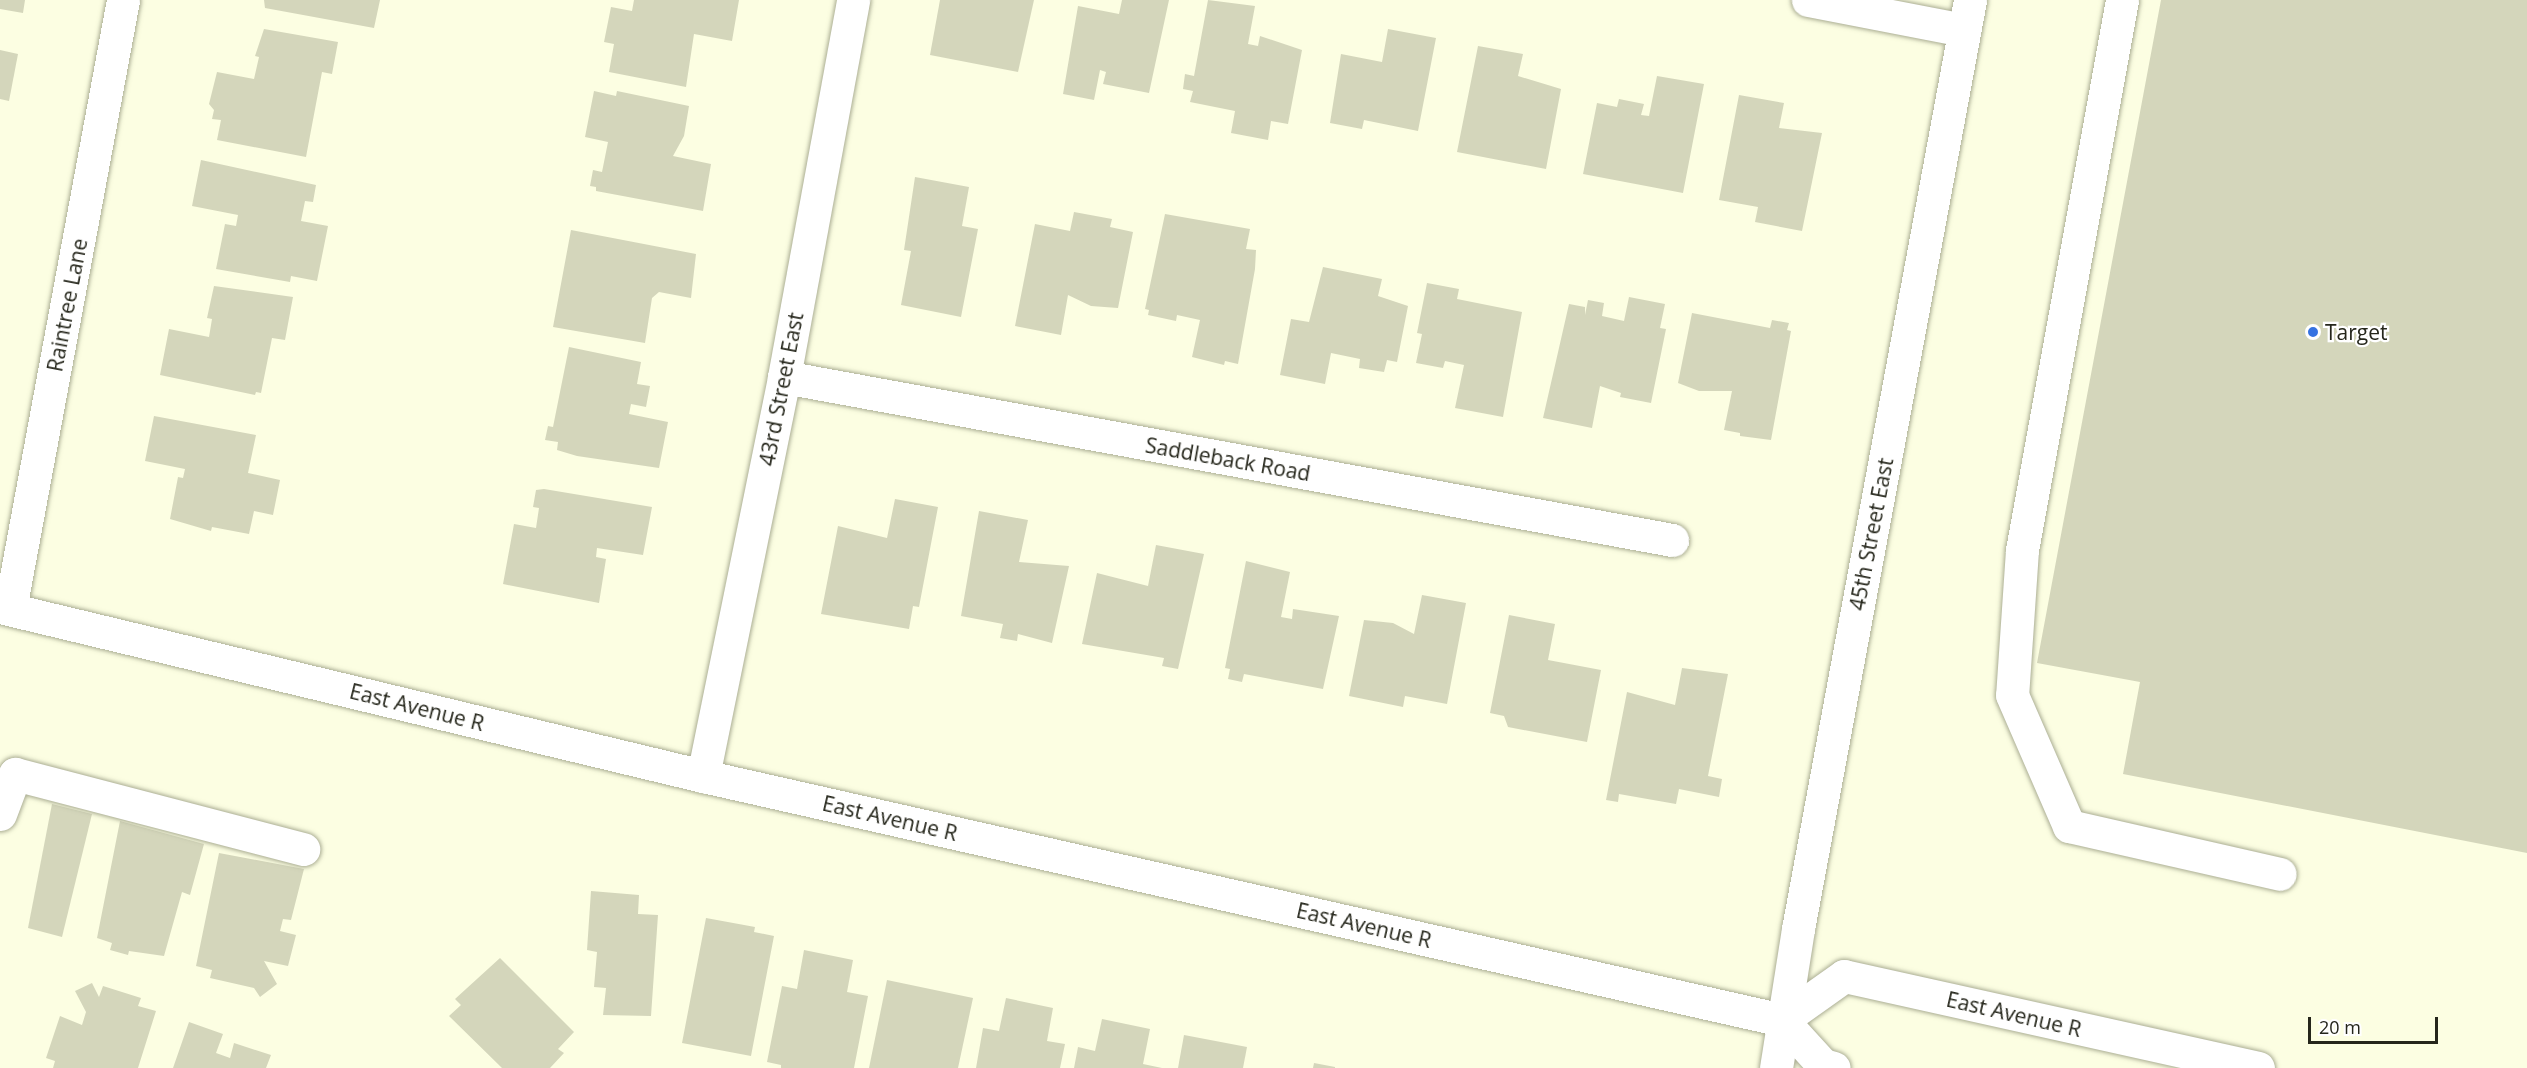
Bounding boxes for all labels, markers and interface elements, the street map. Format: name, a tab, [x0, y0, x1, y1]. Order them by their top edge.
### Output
street label: Raintree Lane	[42, 236, 92, 374]
street label: 43rd Street East	[754, 310, 808, 468]
place label: Target	[2325, 319, 2387, 345]
marker: Target	[2306, 325, 2320, 339]
street label: Saddleback Road	[1144, 432, 1312, 486]
street label: 45th Street East	[1844, 456, 1898, 612]
street label: East Avenue R	[347, 678, 487, 736]
street label: East Avenue R	[820, 790, 960, 846]
street label: East Avenue R	[1294, 897, 1434, 953]
street label: East Avenue R	[1944, 986, 2084, 1042]
scale bar	[2311, 1005, 2442, 1043]
text: 20 m	[2319, 1015, 2361, 1039]

